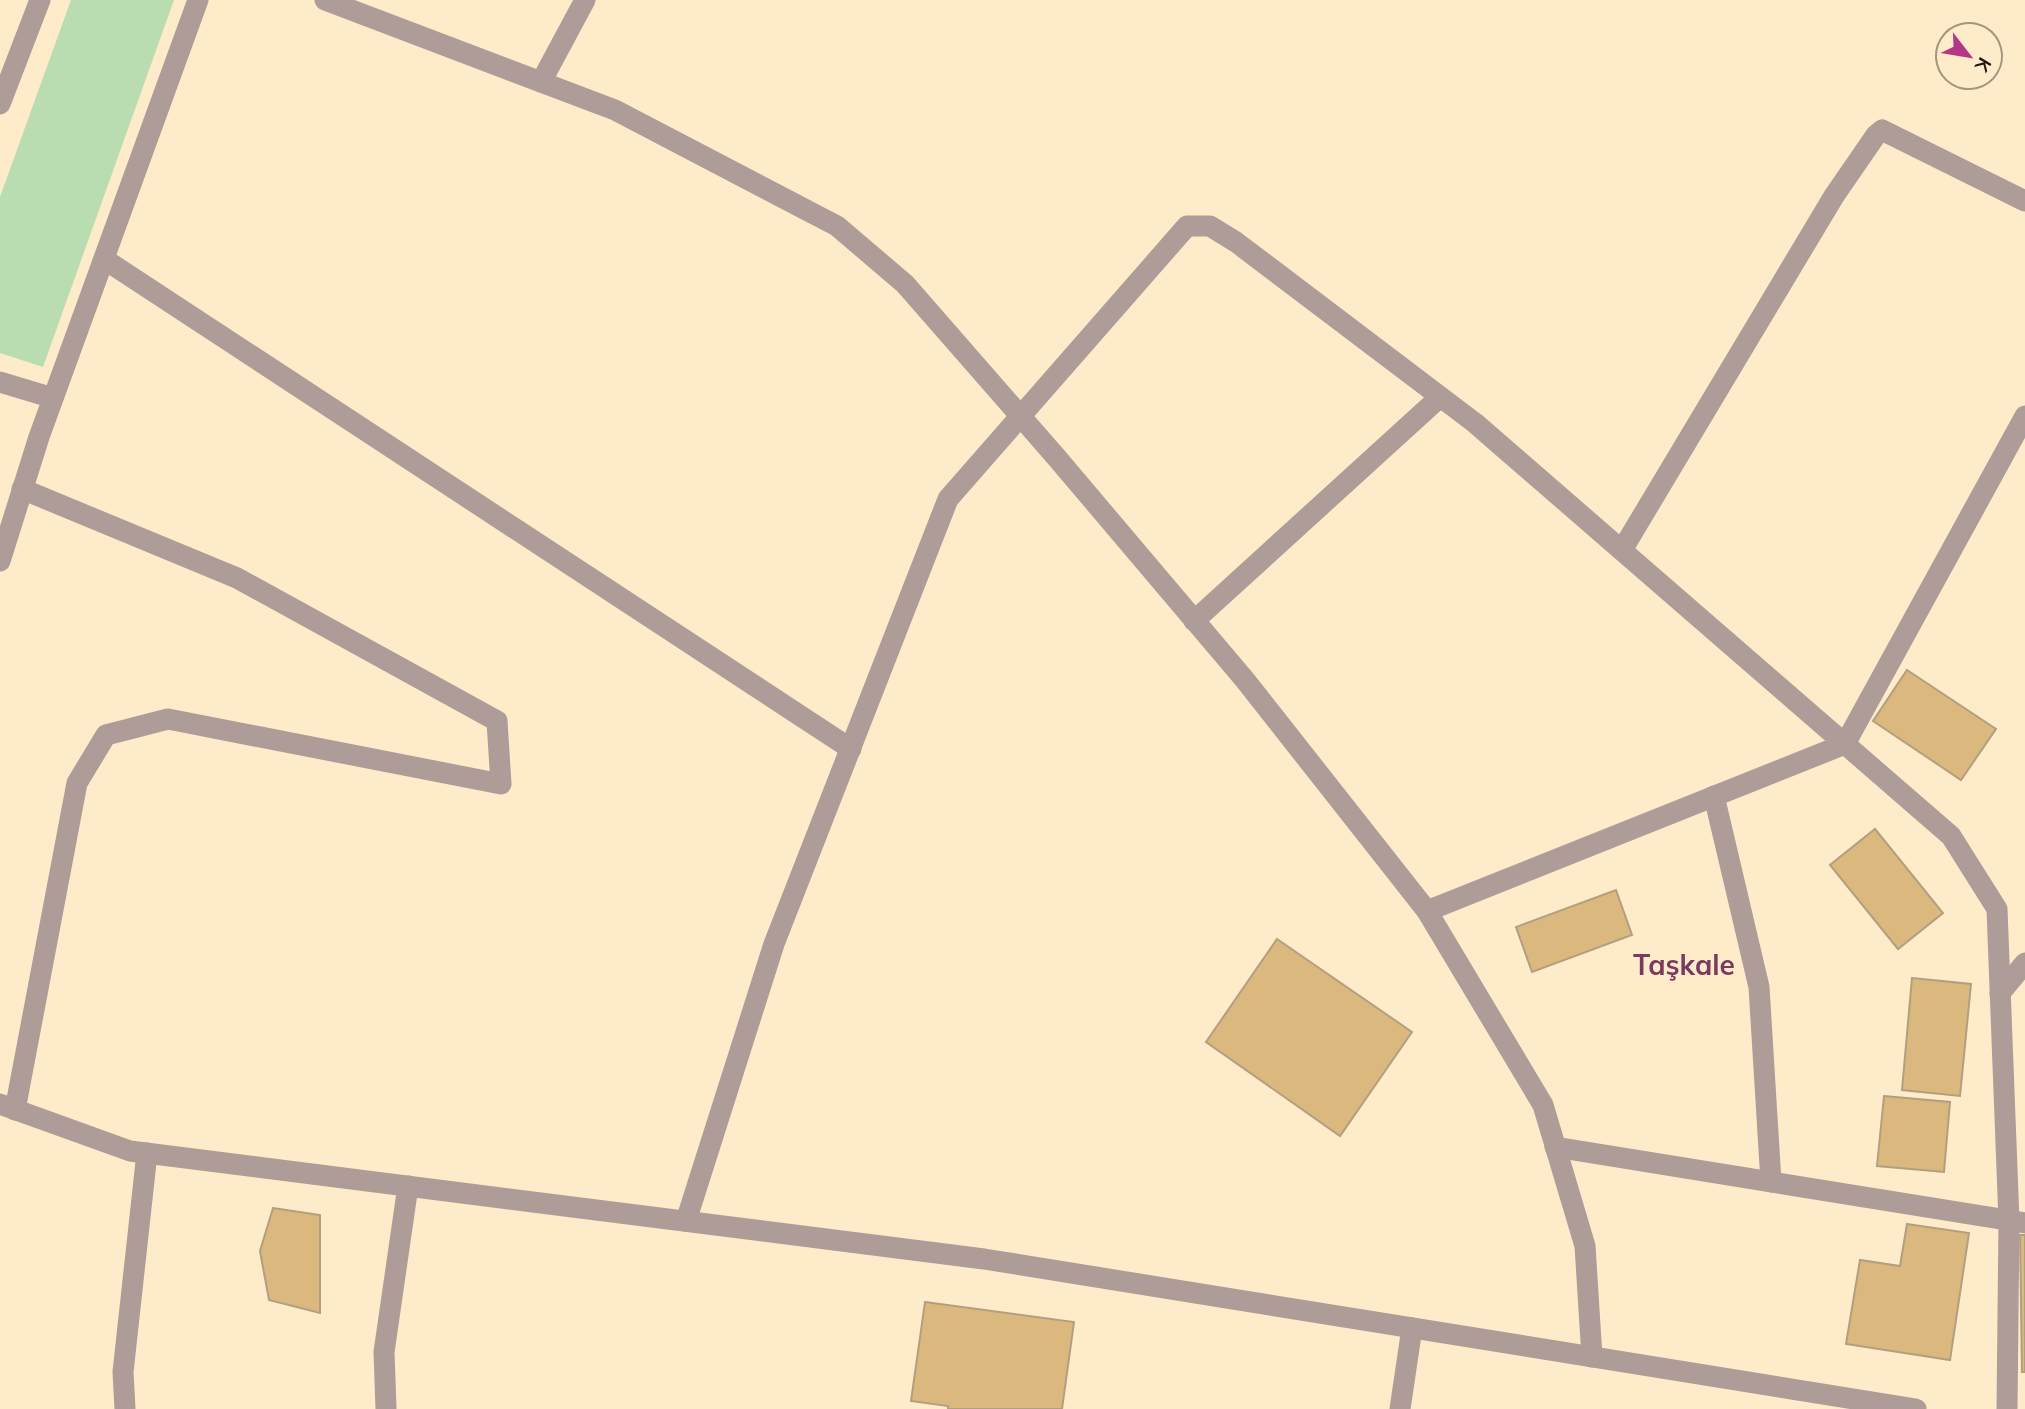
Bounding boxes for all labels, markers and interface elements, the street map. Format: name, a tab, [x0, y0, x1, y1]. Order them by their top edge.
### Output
north arrow	[1934, 21, 2004, 91]
text: K	[1969, 53, 1997, 78]
district label: Taşkale	[1633, 947, 1735, 982]

